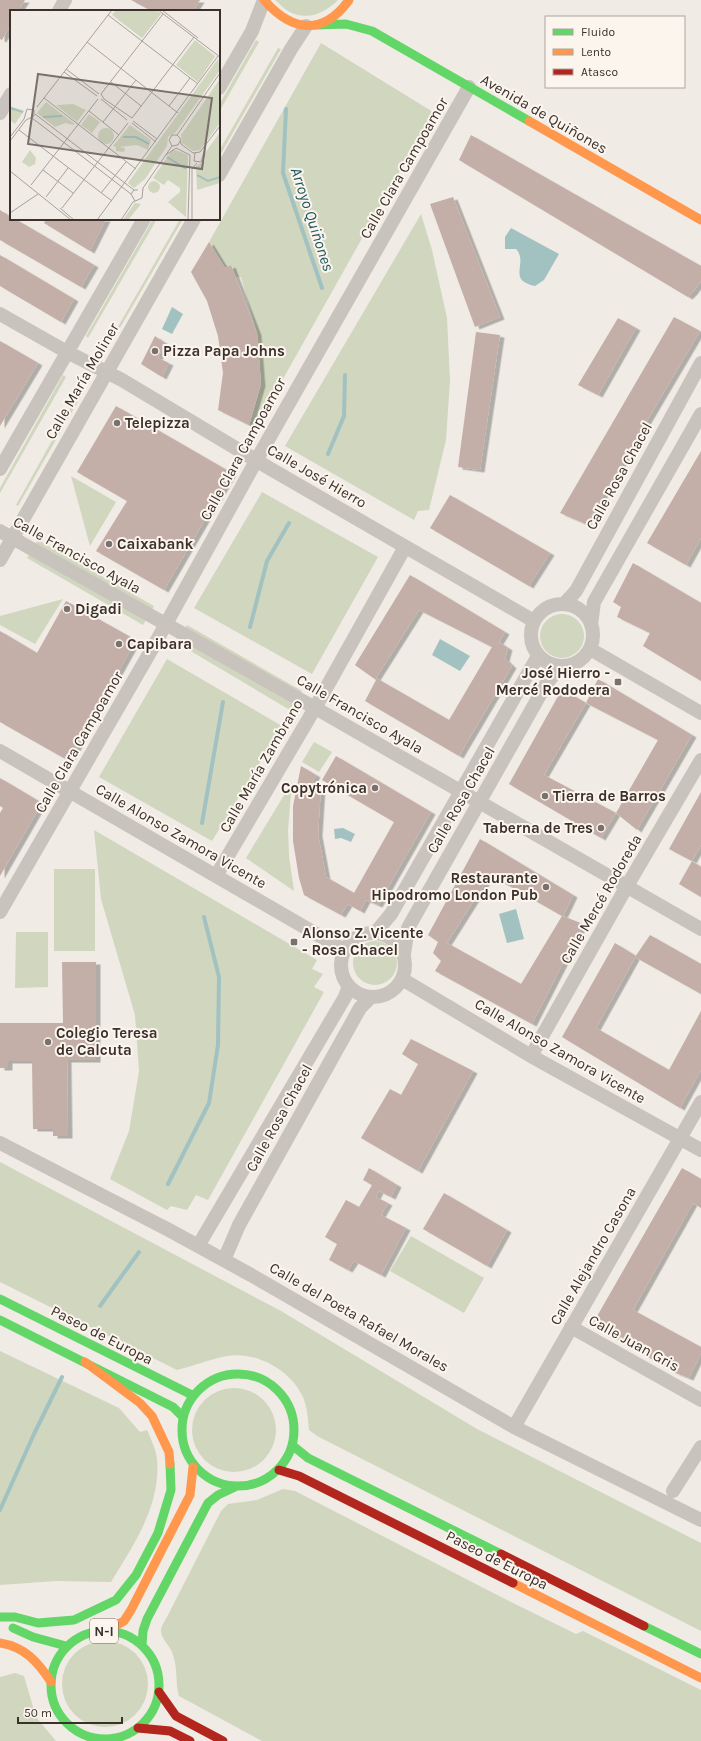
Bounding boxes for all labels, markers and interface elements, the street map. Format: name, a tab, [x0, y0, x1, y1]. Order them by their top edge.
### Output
inset map	[10, 10, 220, 220]
legend	[545, 16, 685, 88]
text: Fluido	[581, 25, 615, 39]
text: Lento	[581, 45, 611, 59]
text: Atasco	[581, 65, 618, 79]
street label: Avenida de Quiñones	[478, 70, 610, 158]
street label: Calle Clara Campoamor	[356, 94, 452, 242]
water label: Arroyo Quiñones	[287, 165, 338, 274]
street label: Calle María Moliner	[41, 319, 123, 442]
place label: Pizza Papa Johns	[163, 342, 285, 360]
marker: Pizza Papa Johns	[150, 346, 160, 356]
street label: Calle Clara Campoamor	[196, 374, 290, 523]
place label: Telepizza	[125, 414, 190, 432]
marker: Telepizza	[112, 418, 122, 428]
street label: Calle Rosa Chacel	[582, 419, 656, 533]
street label: Calle José Hierro	[264, 440, 370, 512]
street label: Calle Francisco Ayala	[10, 512, 144, 598]
place label: Caixabank	[117, 535, 194, 553]
marker: Caixabank	[104, 539, 114, 549]
place label: Digadi	[75, 600, 122, 618]
marker: Digadi	[62, 604, 72, 614]
place label: Capibara	[127, 635, 192, 653]
marker: Capibara	[114, 639, 124, 649]
place label: José Hierro - Mercé Rododera	[496, 664, 610, 699]
street label: Calle Clara Campoamor	[31, 668, 127, 816]
street label: Calle Francisco Ayala	[293, 670, 427, 758]
marker: José Hierro - Mercé Rododera	[613, 677, 623, 687]
street label: Calle María Zambrano	[216, 696, 306, 836]
street label: Calle Rosa Chacel	[423, 743, 499, 857]
place label: Copytrónica	[281, 779, 367, 797]
street label: Calle Alonso Zamora Vicente	[92, 780, 270, 892]
marker: Copytrónica	[370, 783, 380, 793]
place label: Tierra de Barros	[553, 787, 666, 805]
marker: Tierra de Barros	[540, 791, 550, 801]
place label: Taberna de Tres	[483, 819, 593, 837]
marker: Taberna de Tres	[596, 823, 606, 833]
street label: Calle Mercé Rodoreda	[557, 831, 645, 967]
place label: Restaurante Hipodromo London Pub	[371, 869, 538, 904]
marker: Restaurante Hipodromo London Pub	[541, 882, 551, 892]
place label: Alonso Z. Vicente - Rosa Chacel	[302, 924, 424, 959]
marker: Alonso Z. Vicente - Rosa Chacel	[289, 937, 299, 947]
street label: Calle Alonso Zamora Vicente	[471, 995, 649, 1107]
place label: Colegio Teresa de Calcuta	[56, 1024, 158, 1059]
marker: Colegio Teresa de Calcuta	[43, 1037, 53, 1047]
street label: Calle Rosa Chacel	[242, 1061, 316, 1175]
street label: Calle Alejandro Casona	[546, 1184, 640, 1328]
street label: Calle del Poeta Rafael Morales	[266, 1258, 452, 1376]
street label: Paseo de Europa	[48, 1302, 156, 1368]
street label: Calle Juan Gris	[586, 1311, 682, 1375]
street label: Paseo de Europa	[443, 1527, 551, 1593]
road number: N-I	[90, 1619, 118, 1643]
scale bar	[18, 1699, 122, 1725]
text: 50 m	[24, 1706, 52, 1720]

